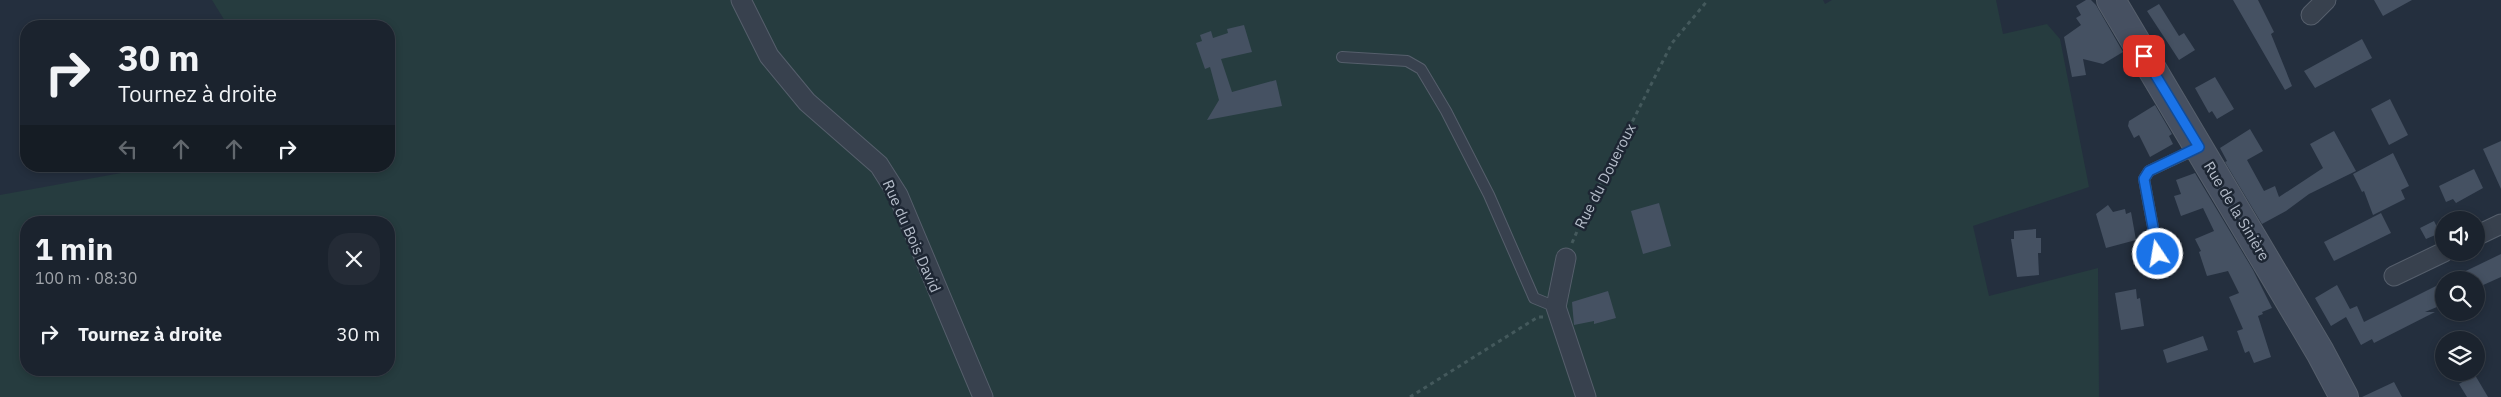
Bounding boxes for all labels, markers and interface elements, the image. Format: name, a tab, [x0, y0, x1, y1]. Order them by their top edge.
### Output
text: 30 m	[118, 35, 200, 81]
pin	[2123, 35, 2165, 77]
icon: right	[35, 40, 100, 105]
icon: arrive	[2130, 42, 2158, 70]
text: Tournez à droite	[118, 79, 277, 108]
street label: Rue du Doueroux	[1570, 120, 1640, 232]
icon: left	[114, 135, 142, 163]
icon: ahead	[167, 135, 195, 163]
icon: ahead	[220, 135, 248, 163]
icon: right	[273, 135, 301, 163]
street label: Rue de la Sinière	[2200, 158, 2274, 264]
street label: Rue du Bois David	[879, 177, 945, 295]
map controls	[2435, 211, 2485, 381]
button: sound	[2435, 211, 2485, 261]
position arrow	[2131, 227, 2183, 279]
text: 1 min	[35, 229, 113, 268]
button: close	[328, 233, 380, 285]
text: 100 m · 08:30	[35, 268, 137, 288]
button: search	[2435, 271, 2485, 321]
icon: right	[35, 320, 63, 348]
text: Tournez à droite	[78, 322, 222, 346]
text: 30 m	[336, 322, 380, 346]
button: layers	[2435, 331, 2485, 381]

